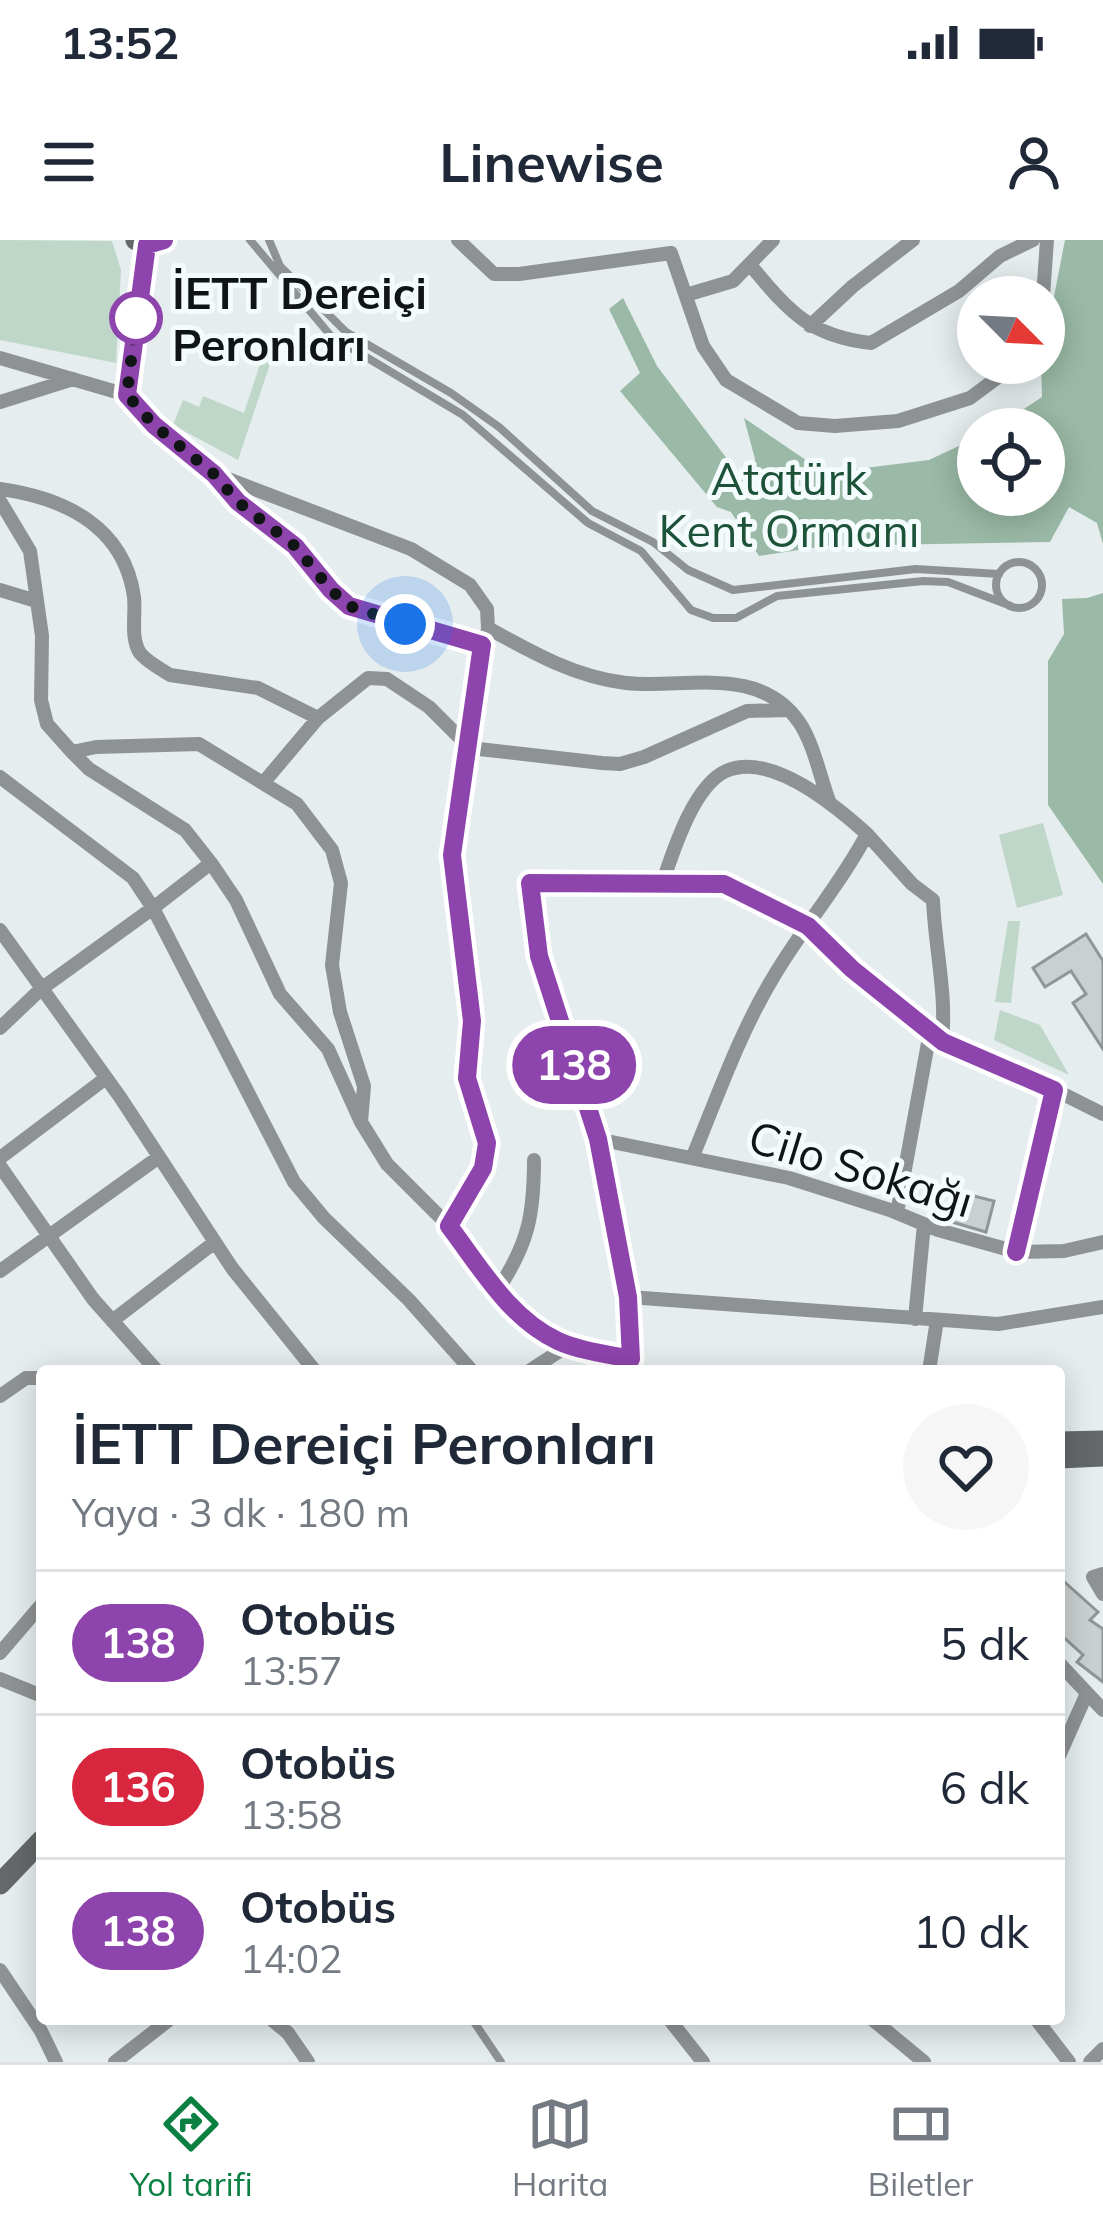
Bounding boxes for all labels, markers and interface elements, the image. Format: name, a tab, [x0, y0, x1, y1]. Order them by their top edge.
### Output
text: 13:52	[60, 14, 179, 70]
text: Linewise	[439, 128, 664, 196]
icon: menu	[36, 129, 102, 195]
icon: person	[1001, 129, 1067, 195]
place label: İETT Dereiçi Peronları	[172, 264, 427, 372]
north arrow	[957, 276, 1065, 384]
map controls	[957, 276, 1065, 516]
marker: İETT Dereiçi Peronları	[111, 293, 161, 343]
button: locate	[957, 408, 1065, 516]
park label: Atatürk Kent Ormanı	[658, 450, 920, 558]
your location	[375, 594, 435, 654]
line badge: 138	[505, 1026, 643, 1104]
text: 138	[536, 1038, 612, 1091]
street label: Cilo Sokağı	[742, 1107, 980, 1229]
button: heart	[903, 1404, 1029, 1530]
text: İETT Dereiçi Peronları	[72, 1407, 656, 1478]
text: Yaya · 3 dk · 180 m	[72, 1488, 410, 1537]
text: Otobüs	[240, 1590, 396, 1646]
text: 5 dk	[940, 1615, 1029, 1671]
text: 138	[100, 1616, 176, 1669]
text: 13:57	[240, 1646, 343, 1695]
text: Otobüs	[240, 1734, 396, 1790]
text: 6 dk	[940, 1759, 1029, 1815]
text: 136	[100, 1760, 176, 1813]
text: 13:58	[240, 1790, 343, 1839]
text: Otobüs	[240, 1878, 396, 1934]
text: 10 dk	[913, 1903, 1029, 1959]
text: 138	[100, 1904, 176, 1957]
text: 14:02	[240, 1934, 343, 1983]
tab: Yol tarifi	[130, 2091, 253, 2204]
tab: Harita	[512, 2091, 608, 2204]
tab: Biletler	[868, 2091, 973, 2204]

